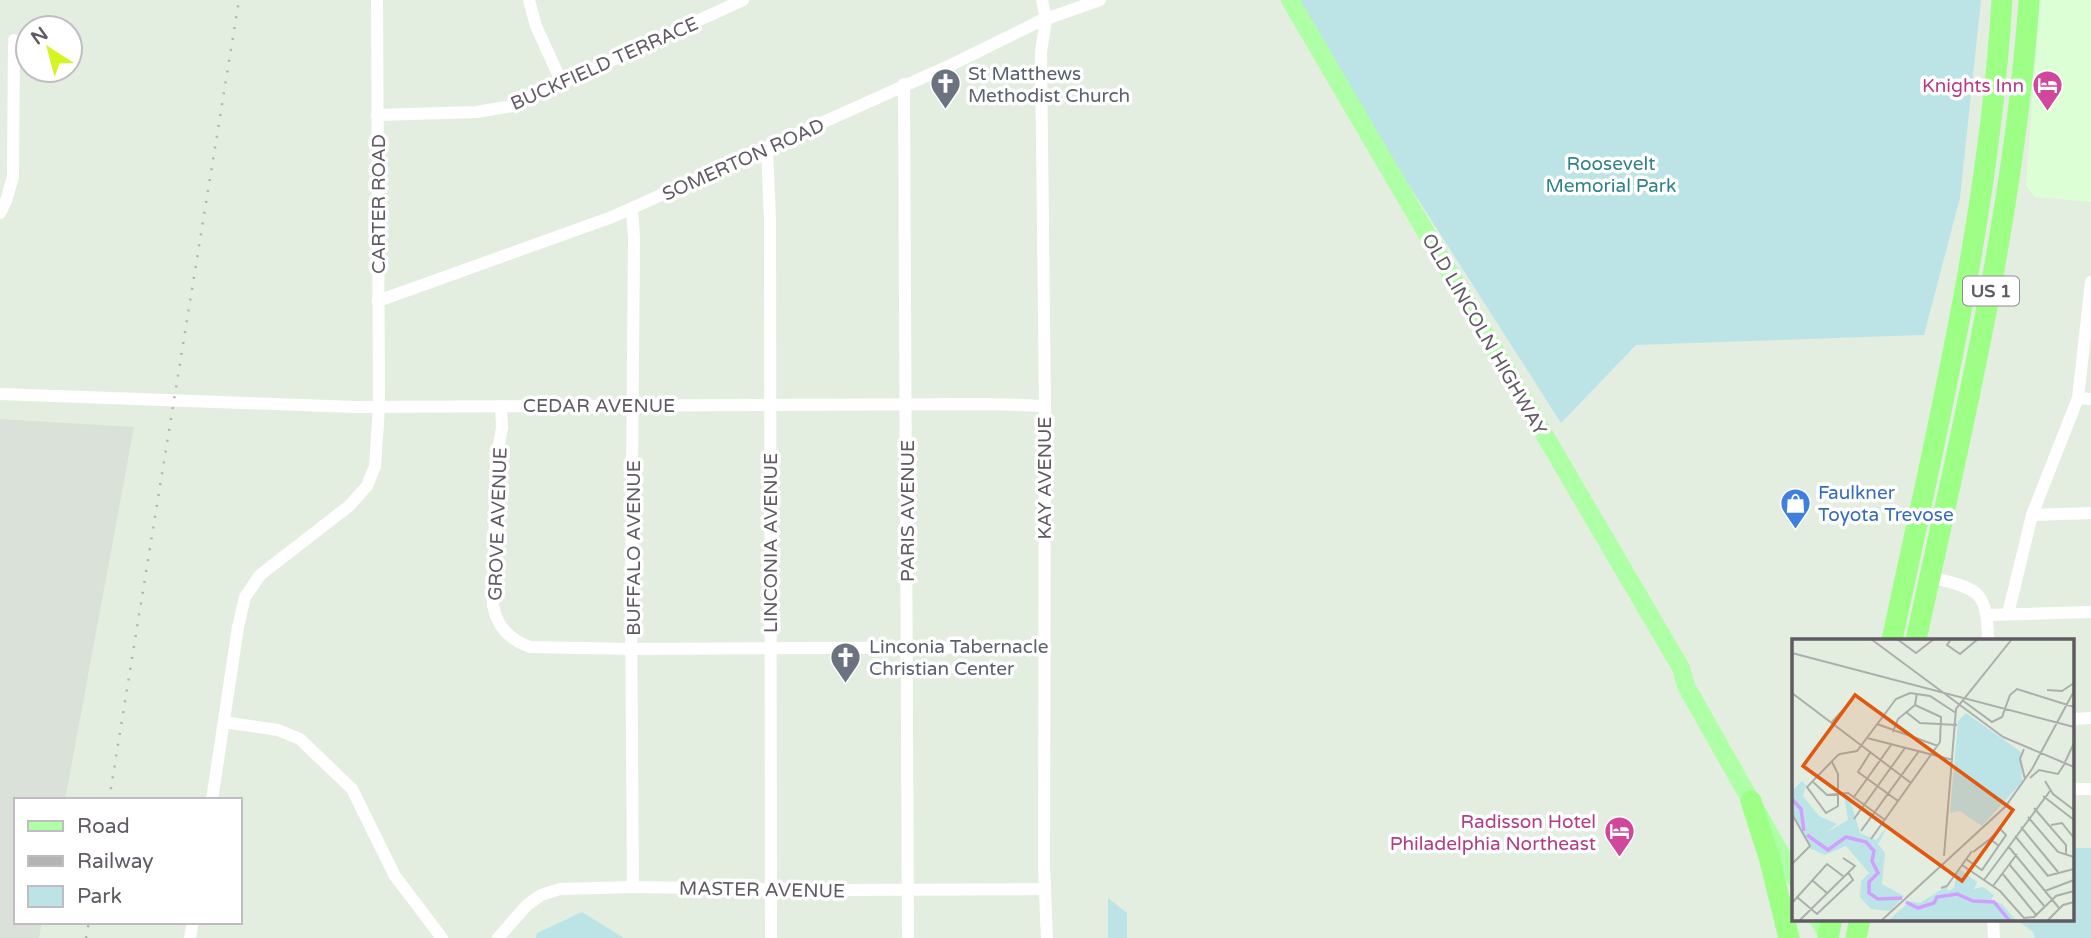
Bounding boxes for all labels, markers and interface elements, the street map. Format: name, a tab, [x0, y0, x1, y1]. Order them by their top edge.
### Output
street label: BUCKFIELD TERRACE	[507, 13, 701, 115]
north arrow	[14, 14, 84, 84]
text: N	[27, 23, 52, 49]
place label: St Matthews Methodist Church	[968, 63, 1130, 107]
church icon: St Matthews Methodist Church	[928, 67, 962, 111]
hotel icon: Knights Inn	[2030, 68, 2064, 112]
place label: Knights Inn	[1922, 75, 2024, 97]
street label: SOMERTON ROAD	[659, 114, 828, 206]
street label: CARTER ROAD	[368, 134, 390, 274]
park label: Roosevelt Memorial Park	[1546, 153, 1676, 197]
street label: OLD LINCOLN HIGHWAY	[1417, 230, 1551, 439]
road number: US 1	[1963, 276, 2019, 306]
street label: CEDAR AVENUE	[523, 395, 675, 417]
street label: KAY AVENUE	[1034, 417, 1056, 539]
street label: PARIS AVENUE	[897, 440, 919, 582]
street label: GROVE AVENUE	[484, 447, 512, 601]
street label: LINCONIA AVENUE	[760, 453, 782, 633]
street label: BUFFALO AVENUE	[623, 460, 645, 636]
place label: Faulkner Toyota Trevose	[1818, 482, 1954, 526]
shop icon: Faulkner Toyota Trevose	[1778, 486, 1812, 530]
place label: Linconia Tabernacle Christian Center	[869, 636, 1048, 680]
inset map	[1792, 639, 2074, 920]
church icon: Linconia Tabernacle Christian Center	[829, 640, 863, 684]
legend	[14, 798, 242, 924]
place label: Radisson Hotel Philadelphia Northeast	[1390, 811, 1596, 855]
text: Road	[77, 814, 130, 839]
hotel icon: Radisson Hotel Philadelphia Northeast	[1602, 815, 1636, 859]
text: Railway	[77, 849, 154, 874]
street label: MASTER AVENUE	[679, 878, 845, 902]
text: Park	[77, 884, 122, 909]

